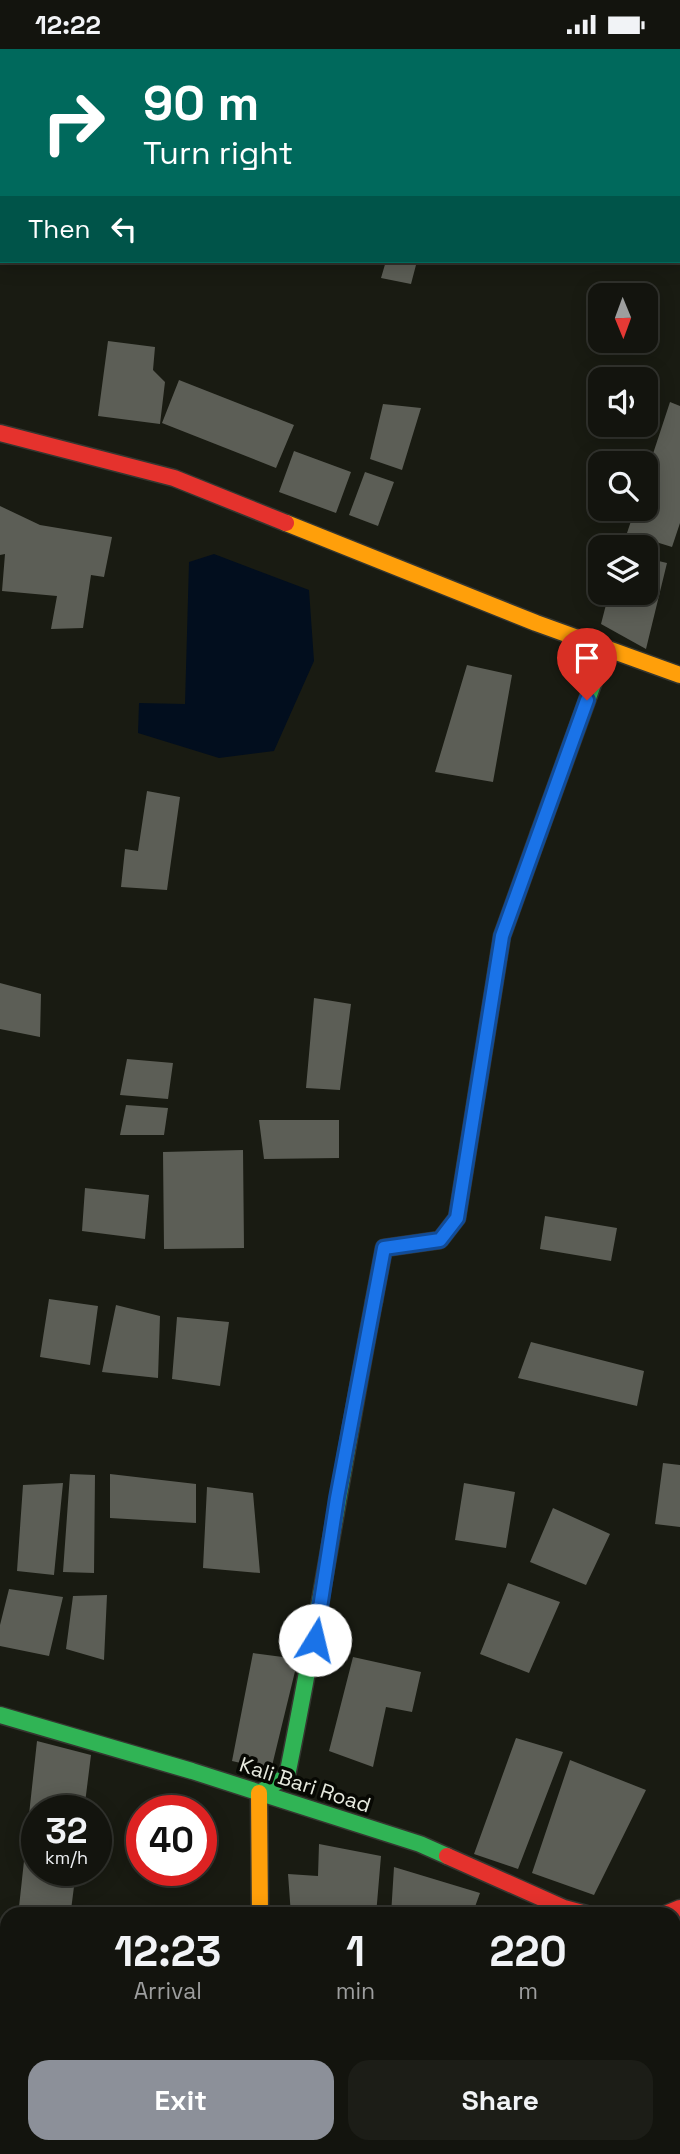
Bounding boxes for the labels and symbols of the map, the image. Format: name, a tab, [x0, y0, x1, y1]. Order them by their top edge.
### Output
north arrow	[588, 283, 658, 353]
pin	[557, 628, 617, 700]
position arrow	[278, 1603, 352, 1677]
street label: Kali Bari Road	[236, 1751, 374, 1818]
speed limit sign: 40	[126, 1795, 217, 1886]

